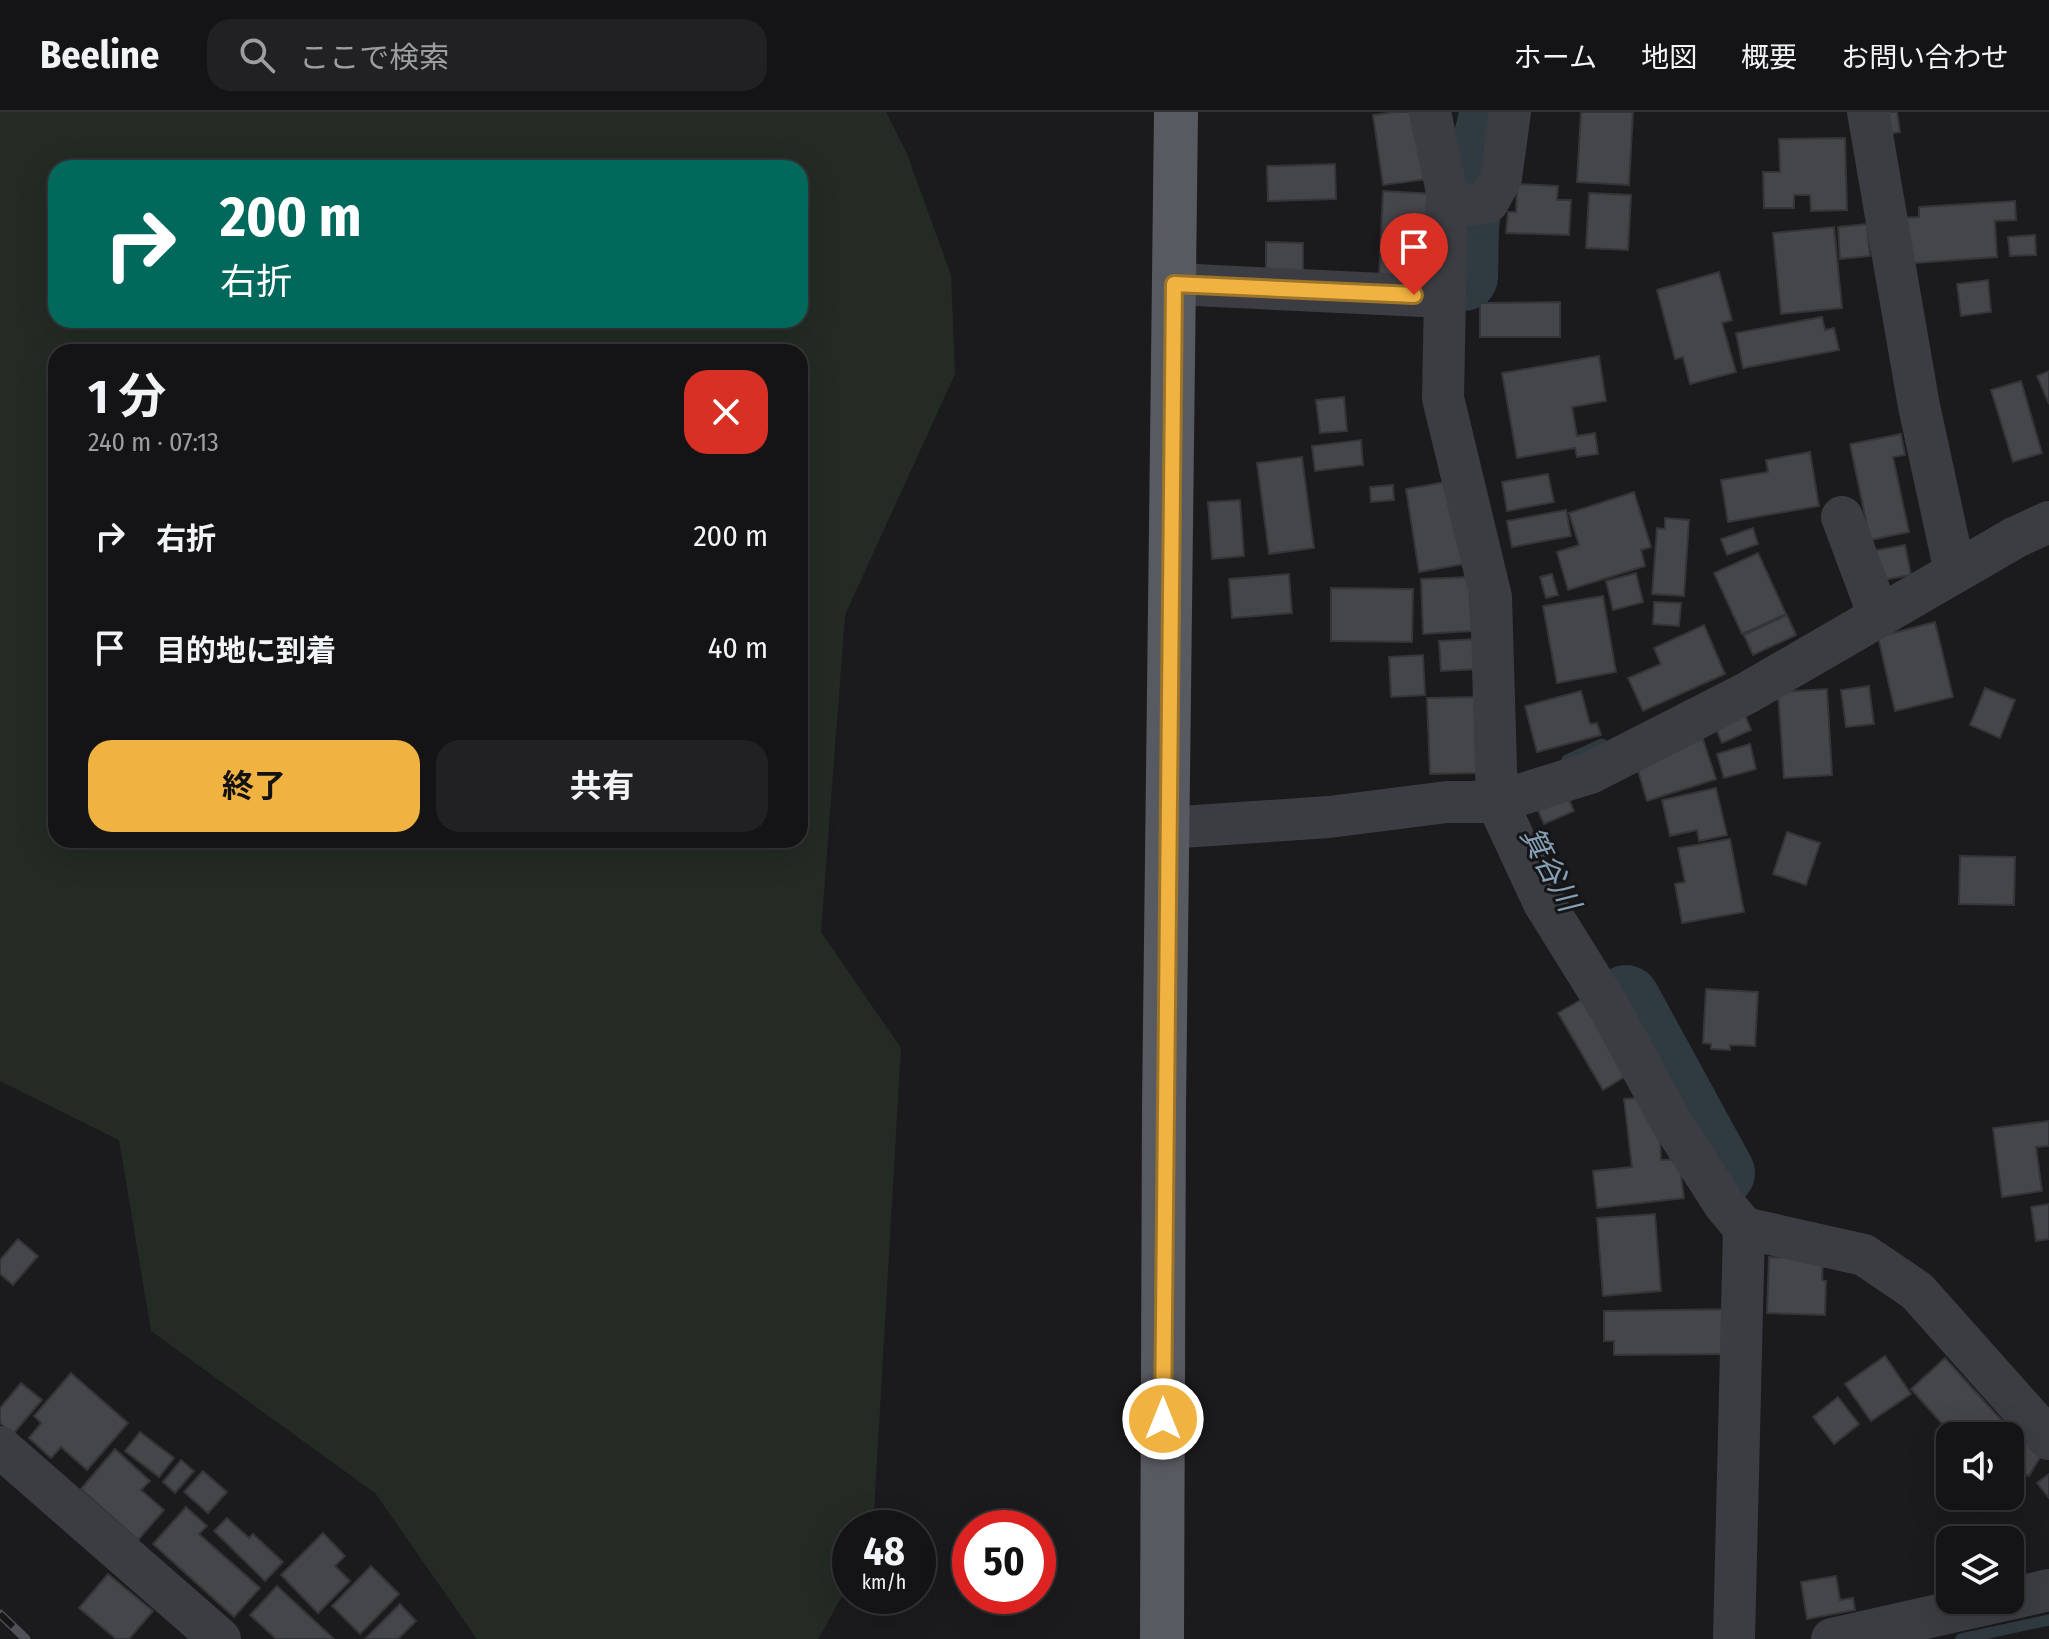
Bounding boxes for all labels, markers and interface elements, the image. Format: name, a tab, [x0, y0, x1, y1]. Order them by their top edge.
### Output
search box	[207, 19, 767, 91]
text: Beeline	[40, 32, 159, 78]
icon: search	[235, 33, 279, 77]
text: ここで検索	[299, 40, 449, 76]
text: ホーム	[1514, 41, 1597, 74]
text: 地図	[1641, 41, 1697, 74]
text: 概要	[1741, 41, 1797, 74]
text: お問い合わせ	[1841, 41, 2009, 74]
text: 200 m	[220, 184, 361, 251]
icon: right	[88, 192, 192, 296]
pin	[1380, 213, 1448, 295]
icon: arrive	[1392, 225, 1436, 269]
text: 右折	[220, 260, 292, 304]
text: 1 分	[88, 368, 166, 426]
button: close	[684, 370, 768, 454]
text: 240 m · 07:13	[88, 427, 219, 458]
icon: right	[88, 514, 132, 558]
text: 200 m	[693, 518, 768, 554]
text: 右折	[156, 521, 216, 557]
icon: arrive	[88, 626, 132, 670]
text: 40 m	[708, 630, 768, 666]
text: 目的地に到着	[156, 633, 336, 669]
button: 終了	[88, 740, 420, 832]
button: 共有	[436, 740, 768, 832]
water label: 箕谷川	[1513, 821, 1588, 920]
position arrow	[1121, 1377, 1205, 1461]
map controls	[1936, 1422, 2024, 1614]
button: sound	[1936, 1422, 2024, 1510]
speed limit sign: 50	[952, 1510, 1056, 1614]
button: layers	[1936, 1526, 2024, 1614]
text: 48	[863, 1528, 905, 1576]
text: km/h	[862, 1570, 906, 1594]

